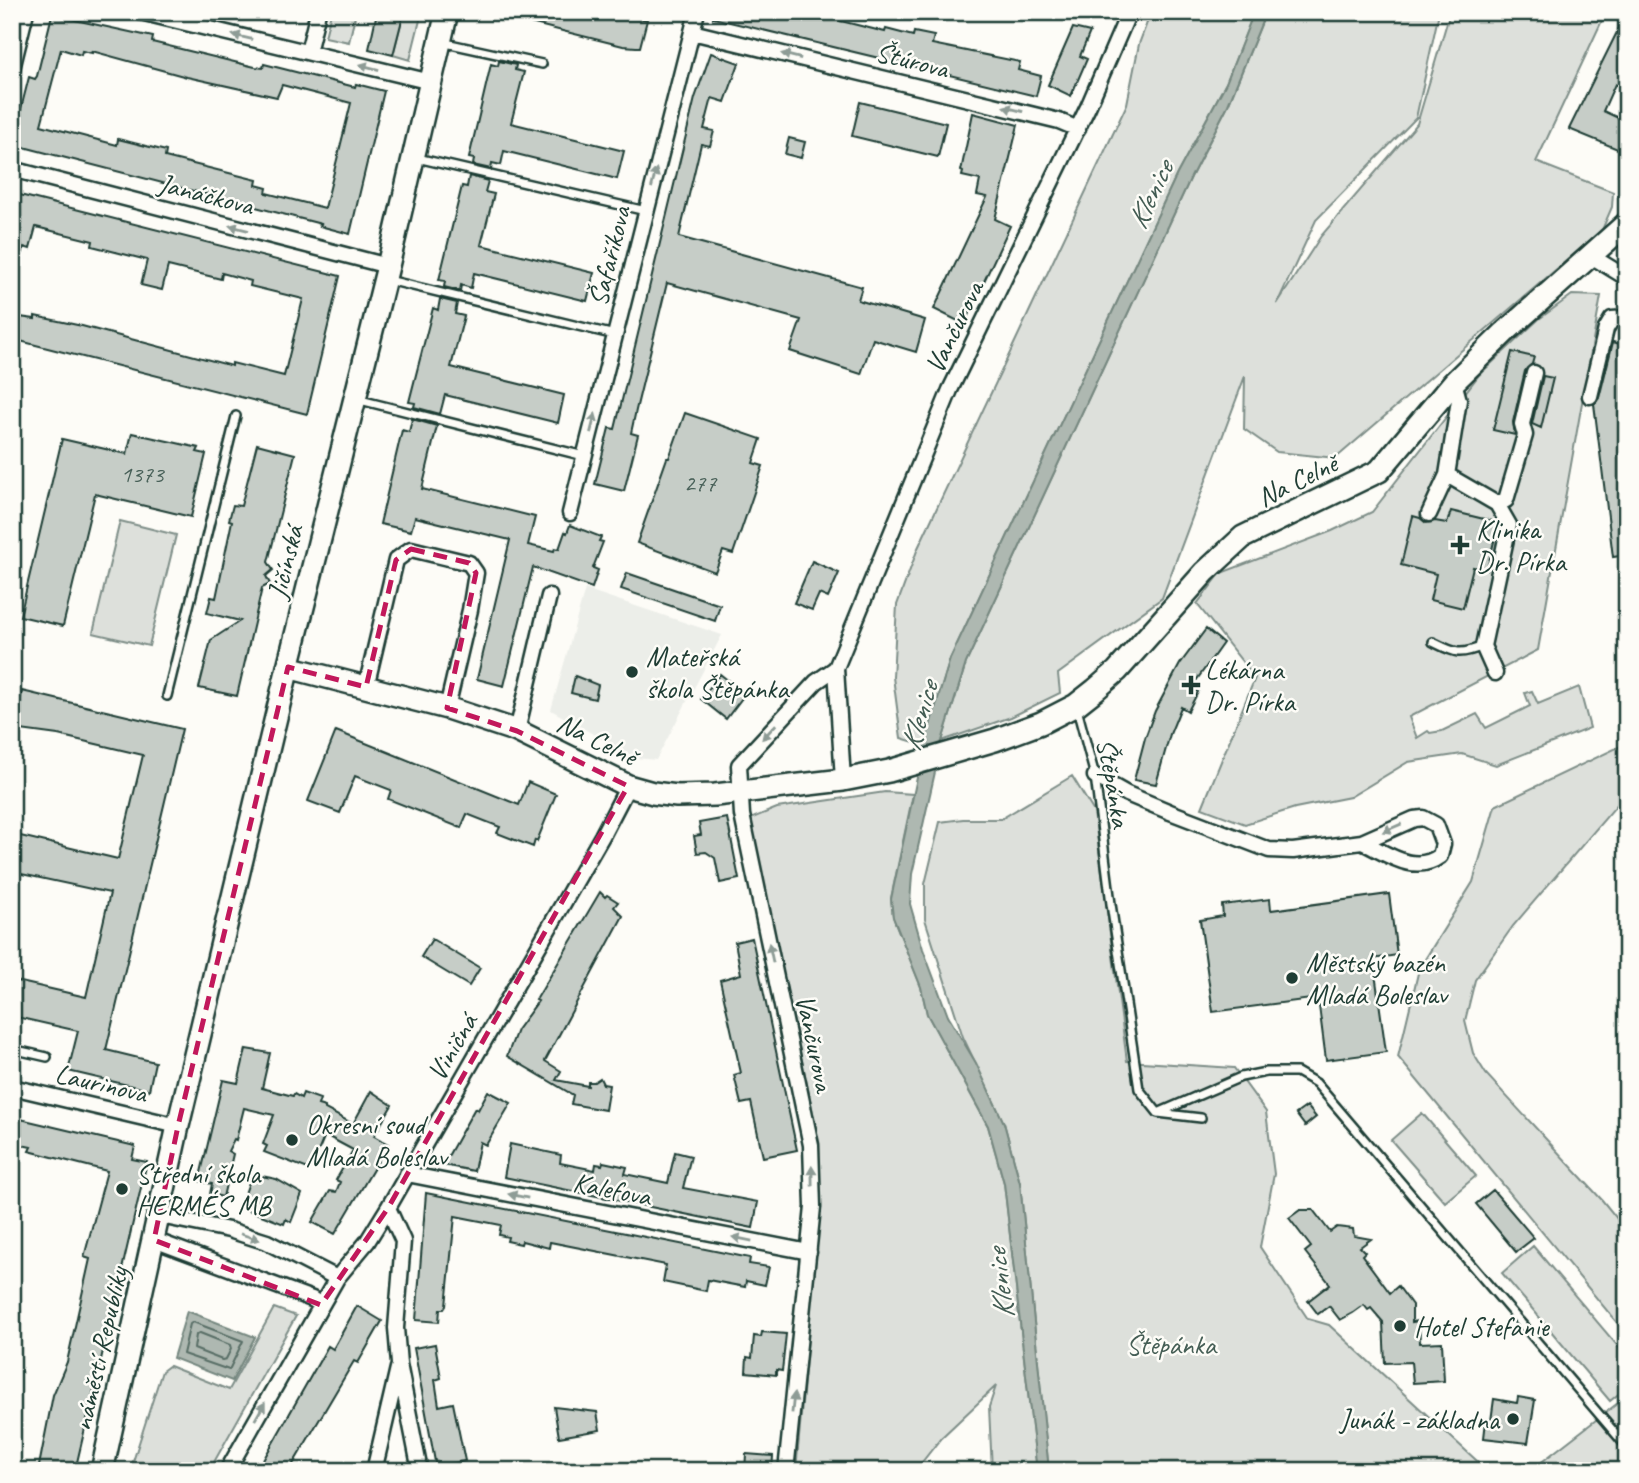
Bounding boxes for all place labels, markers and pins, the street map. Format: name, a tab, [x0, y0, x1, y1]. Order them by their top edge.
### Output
place label: Klinika Dr. Pírka	[1476, 512, 1567, 579]
marker: Klinika Dr. Pírka	[1450, 535, 1470, 555]
place label: Mateřská škola Štěpánka	[646, 639, 790, 706]
place label: Lékárna Dr. Pírka	[1205, 652, 1296, 719]
marker: Mateřská škola Štěpánka	[624, 664, 640, 680]
marker: Lékárna Dr. Pírka	[1183, 677, 1199, 693]
place label: Městský bazén Mladá Boleslav	[1306, 945, 1449, 1012]
marker: Městský bazén Mladá Boleslav	[1284, 970, 1300, 986]
place label: Okresní soud Mladá Boleslav	[306, 1107, 449, 1174]
marker: Okresní soud Mladá Boleslav	[284, 1132, 300, 1148]
place label: Střední škola HERMÉS MB	[136, 1156, 273, 1223]
marker: Střední škola HERMÉS MB	[114, 1181, 130, 1197]
place label: Hotel Stefanie	[1414, 1309, 1550, 1344]
marker: Hotel Stefanie	[1392, 1318, 1408, 1334]
place label: Junák - základna	[1338, 1402, 1501, 1437]
marker: Junák - základna	[1505, 1411, 1521, 1427]

